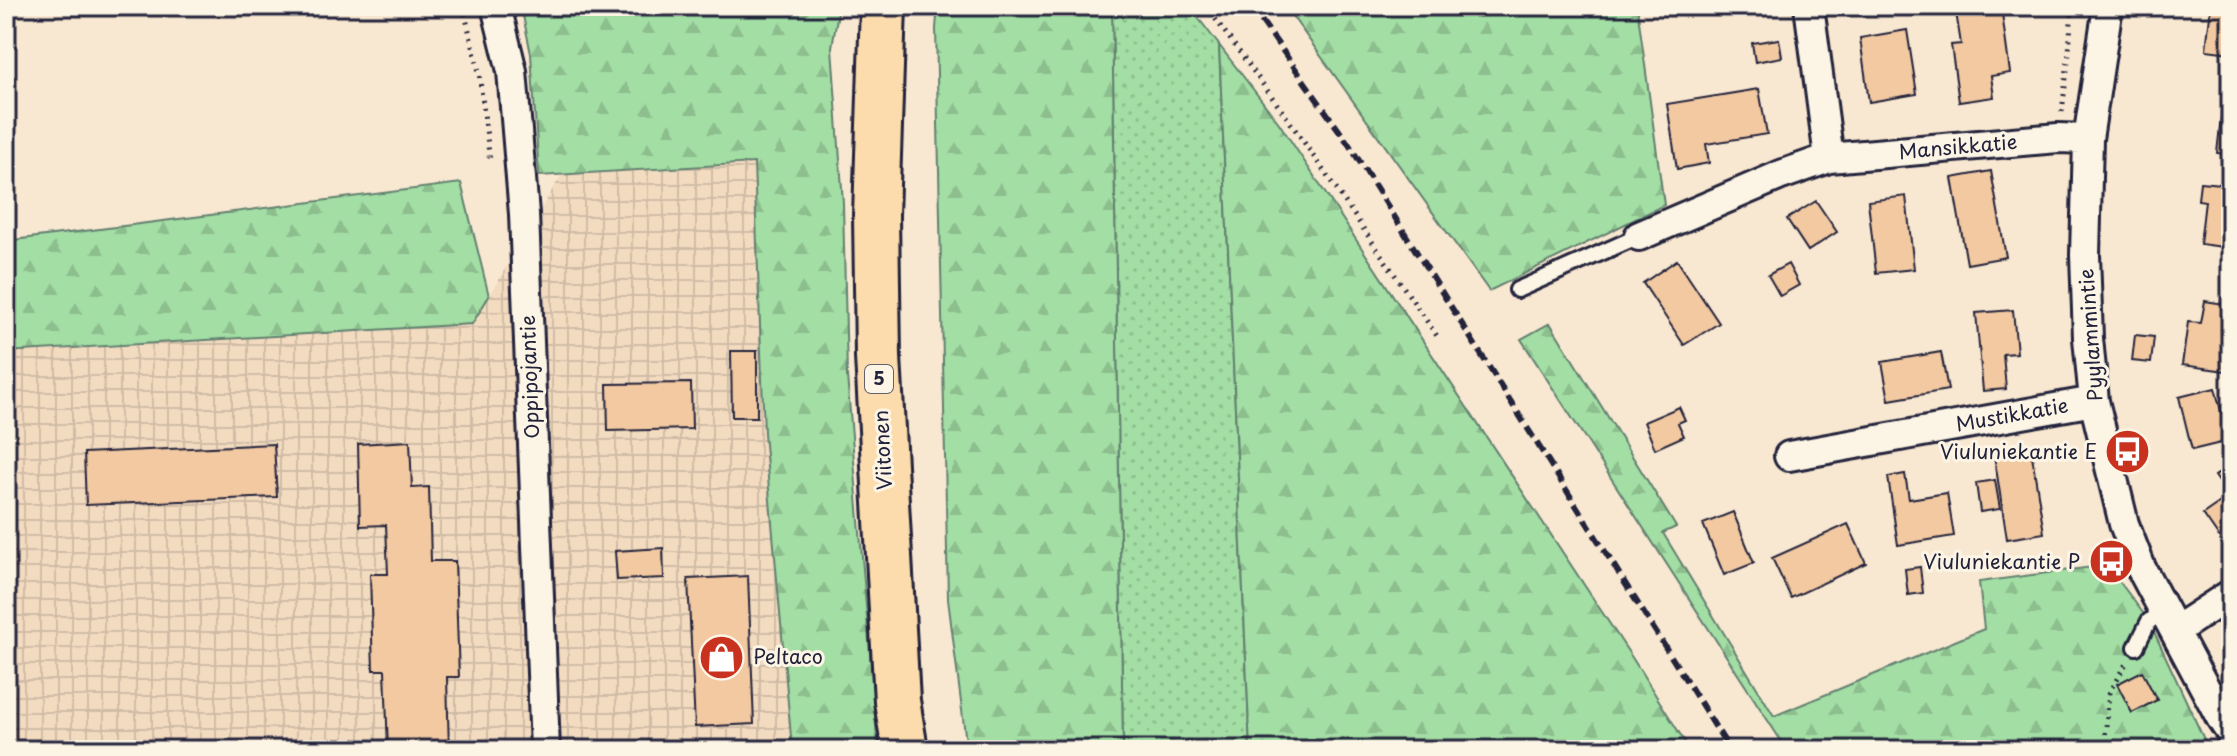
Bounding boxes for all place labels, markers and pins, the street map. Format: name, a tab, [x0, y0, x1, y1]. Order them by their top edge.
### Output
bus stop icon: Viuluniekantie E	[2104, 428, 2152, 476]
place label: Viuluniekantie E	[1940, 436, 2097, 466]
bus stop icon: Viuluniekantie P	[2087, 538, 2135, 586]
place label: Viuluniekantie P	[1923, 546, 2080, 576]
shop icon: Peltaco	[698, 633, 746, 681]
place label: Peltaco	[753, 641, 823, 671]

